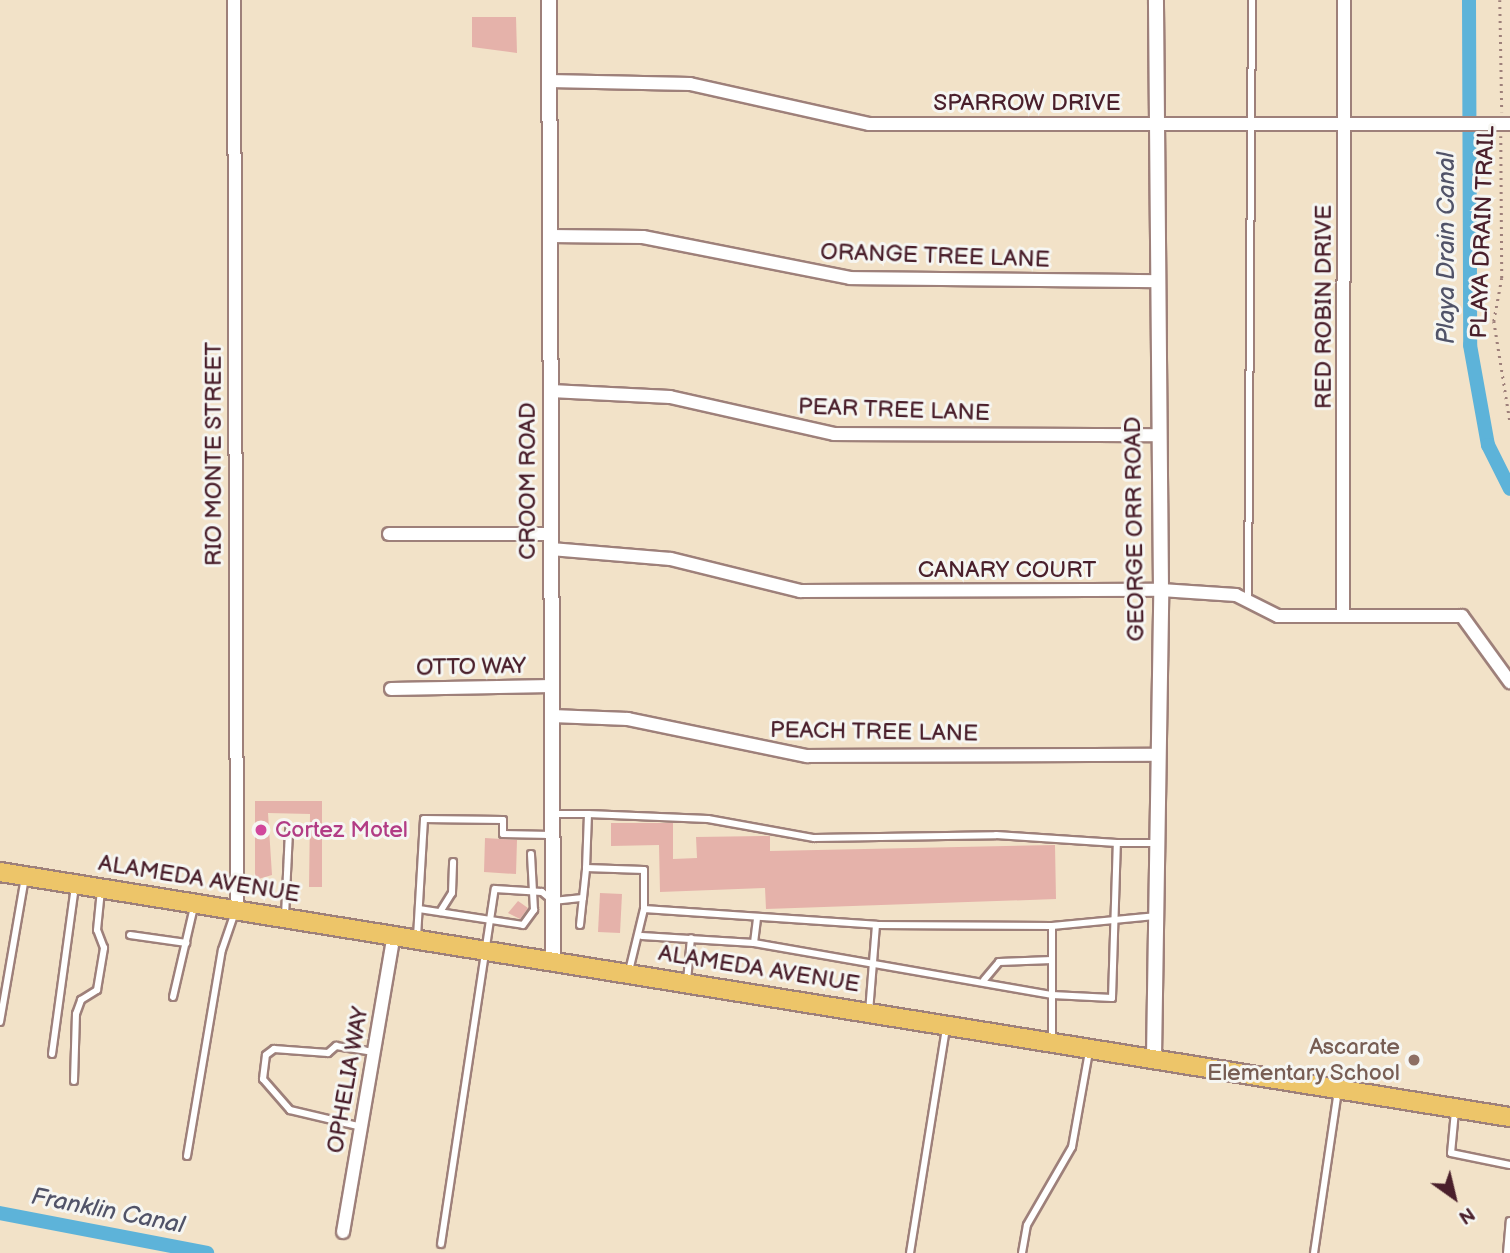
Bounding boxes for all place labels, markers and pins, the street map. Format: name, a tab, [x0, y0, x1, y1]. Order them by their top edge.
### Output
place label: Cortez Motel	[275, 816, 408, 844]
marker: Cortez Motel	[253, 822, 269, 838]
place label: Ascarate Elementary School	[1205, 1033, 1400, 1087]
marker: Ascarate Elementary School	[1406, 1052, 1422, 1068]

